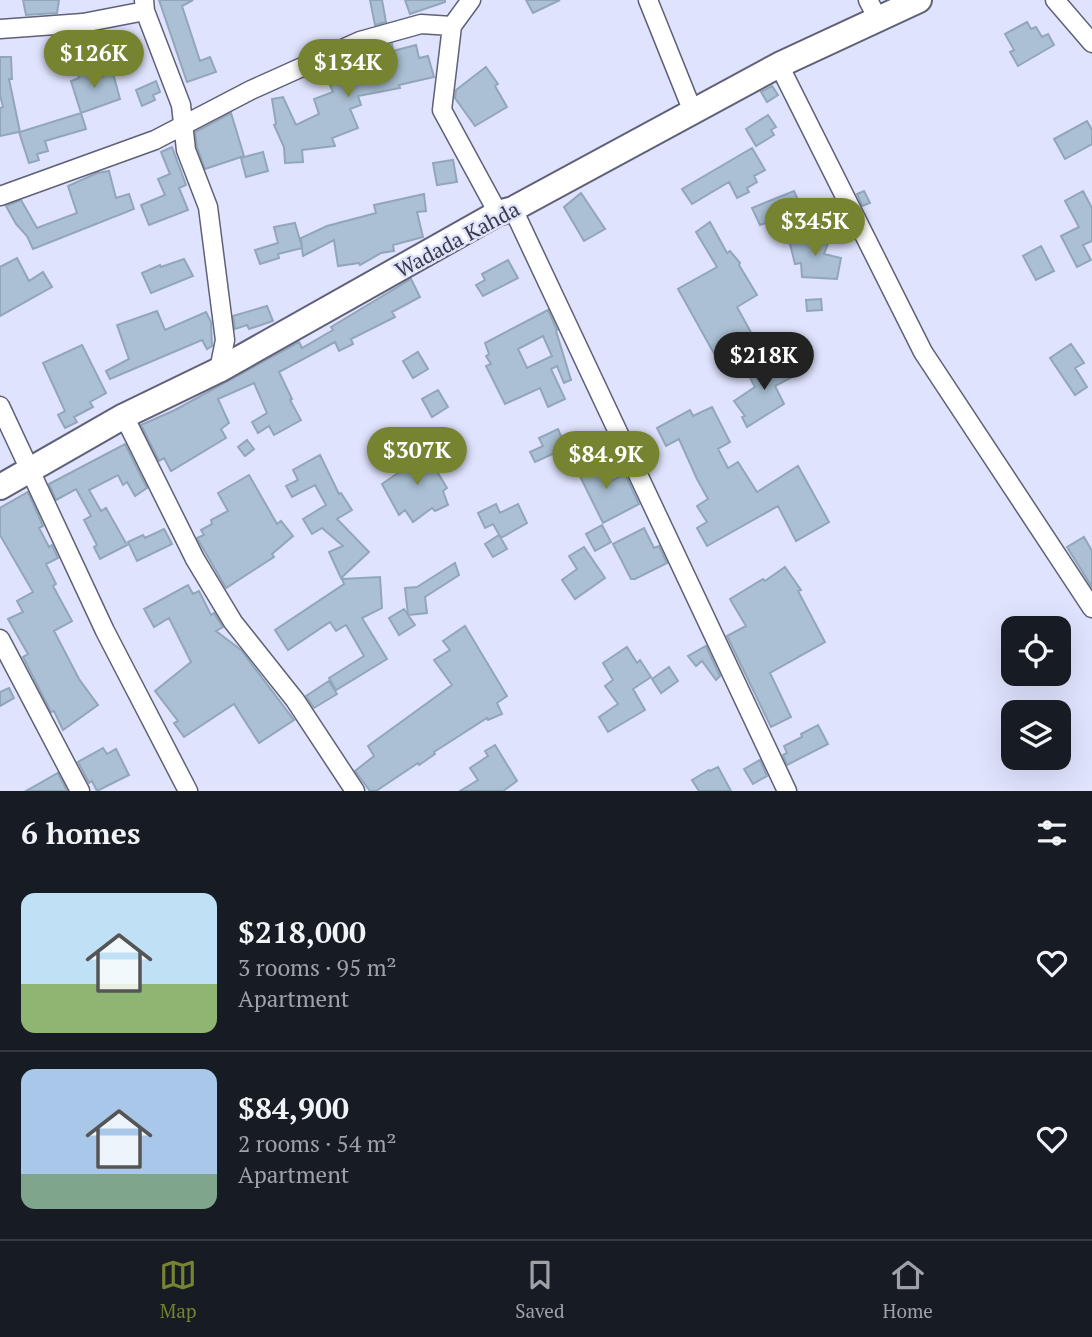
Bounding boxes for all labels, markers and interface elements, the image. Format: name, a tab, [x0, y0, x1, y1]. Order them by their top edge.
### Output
pin: $126K	[45, 31, 143, 90]
text: $126K	[60, 37, 128, 68]
pin: $134K	[299, 40, 397, 99]
text: $134K	[314, 46, 382, 77]
street label: Wadada Kahda	[390, 194, 524, 284]
pin: $345K	[766, 198, 864, 258]
text: $345K	[781, 205, 849, 236]
pin: $218K	[715, 332, 813, 392]
text: $218K	[730, 339, 798, 370]
pin: $307K	[368, 428, 466, 487]
pin: $84.9K	[549, 432, 663, 491]
text: $307K	[383, 434, 451, 465]
text: $84.9K	[568, 438, 644, 469]
map controls	[1001, 616, 1071, 770]
button: locate	[1001, 616, 1071, 686]
button: layers	[1001, 700, 1071, 770]
text: 6 homes	[21, 813, 140, 853]
icon: filters	[1033, 814, 1071, 852]
text: $218,000	[238, 912, 366, 952]
icon: home	[77, 921, 161, 1005]
icon: heart	[1033, 944, 1071, 982]
text: 3 rooms · 95 m²	[238, 952, 397, 983]
text: Apartment	[238, 983, 349, 1014]
text: $84,900	[238, 1088, 349, 1128]
icon: home	[77, 1097, 161, 1181]
icon: heart	[1033, 1120, 1071, 1158]
text: 2 rooms · 54 m²	[238, 1128, 397, 1159]
text: Apartment	[238, 1159, 349, 1190]
tab: Map	[159, 1256, 197, 1323]
tab: Saved	[515, 1256, 564, 1323]
tab: Home	[883, 1256, 933, 1323]

